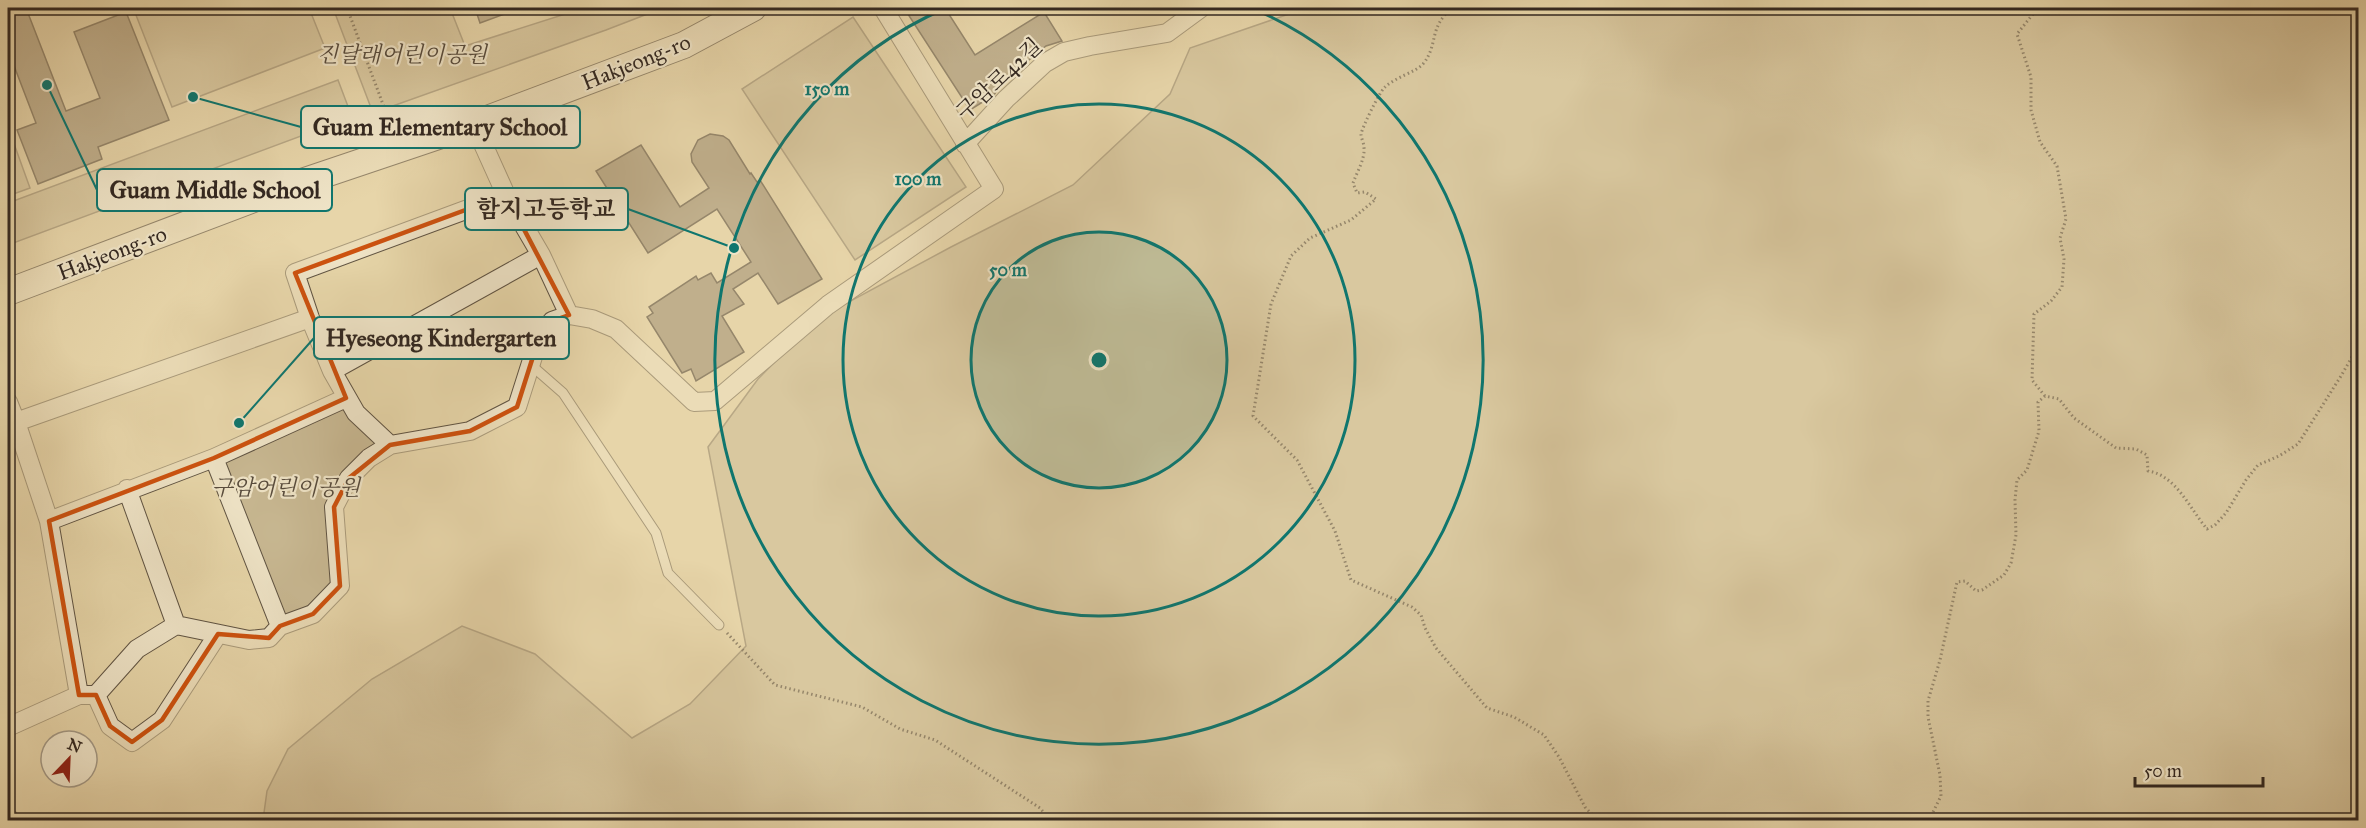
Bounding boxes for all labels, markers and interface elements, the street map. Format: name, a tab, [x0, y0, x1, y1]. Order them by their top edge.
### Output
street label: Hakjeong-ro	[578, 28, 694, 96]
street label: 구암로42길	[950, 32, 1048, 126]
park label: 진달래어린이공원	[317, 41, 489, 68]
text: 150 m	[805, 78, 850, 100]
callout: Guam Elementary School	[301, 106, 580, 148]
text: Guam Elementary School	[313, 112, 568, 142]
text: 100 m	[895, 168, 942, 190]
callout: Guam Middle School	[97, 169, 332, 211]
text: Guam Middle School	[110, 175, 321, 205]
callout: 함지고등학교	[465, 188, 628, 230]
text: 함지고등학교	[476, 194, 616, 224]
street label: Hakjeong-ro	[54, 220, 170, 286]
text: 50 m	[989, 259, 1028, 281]
callout: Hyeseong Kindergarten	[314, 317, 569, 359]
text: Hyeseong Kindergarten	[325, 323, 557, 353]
centre of rings	[1089, 350, 1109, 370]
park label: 구암어린이공원	[212, 474, 362, 501]
north arrow	[39, 729, 99, 789]
text: N	[65, 734, 85, 757]
scale bar	[2135, 750, 2262, 788]
text: 50 m	[2144, 760, 2182, 782]

